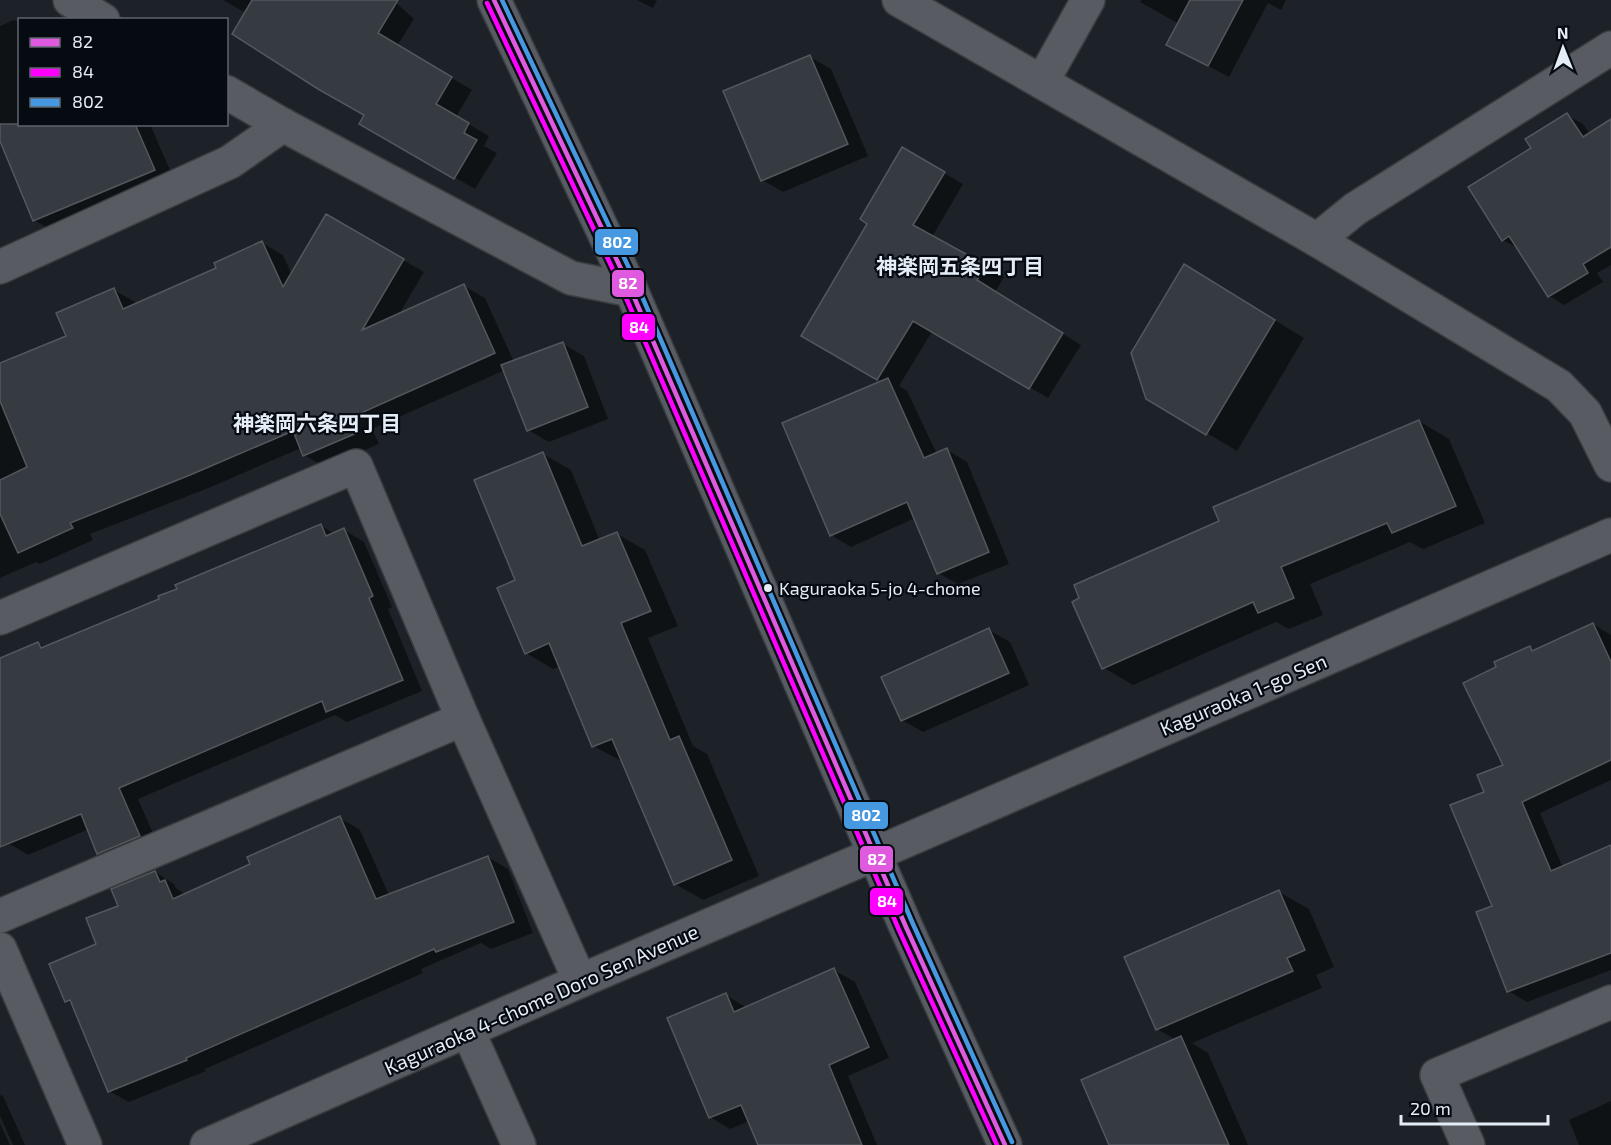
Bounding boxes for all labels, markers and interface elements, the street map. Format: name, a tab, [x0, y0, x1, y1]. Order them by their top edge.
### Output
legend	[18, 18, 228, 126]
north arrow	[1533, 18, 1593, 78]
text: N	[1557, 23, 1569, 42]
text: 82	[72, 30, 93, 52]
text: 84	[72, 60, 94, 82]
text: 802	[72, 90, 104, 112]
line badge: 802	[594, 228, 639, 256]
text: 802	[602, 232, 632, 251]
district label: 神楽岡五条四丁目	[876, 253, 1044, 278]
line badge: 82	[611, 269, 645, 298]
text: 82	[618, 273, 638, 292]
line badge: 84	[621, 313, 656, 341]
text: 84	[629, 317, 649, 336]
district label: 神楽岡六条四丁目	[233, 410, 401, 435]
place label: Kaguraoka 5-jo 4-chome	[779, 577, 981, 599]
marker: Kaguraoka 5-jo 4-chome	[762, 582, 774, 594]
street label: Kaguraoka 1-go Sen	[1156, 648, 1330, 740]
line badge: 802	[843, 801, 889, 830]
text: 802	[851, 805, 881, 824]
line badge: 82	[859, 845, 894, 873]
text: 82	[867, 849, 887, 868]
line badge: 84	[869, 887, 904, 916]
text: 84	[877, 891, 897, 910]
street label: Kaguraoka 4-chome Doro Sen Avenue	[380, 919, 702, 1079]
scale bar	[1401, 1088, 1548, 1126]
text: 20 m	[1410, 1097, 1451, 1119]

